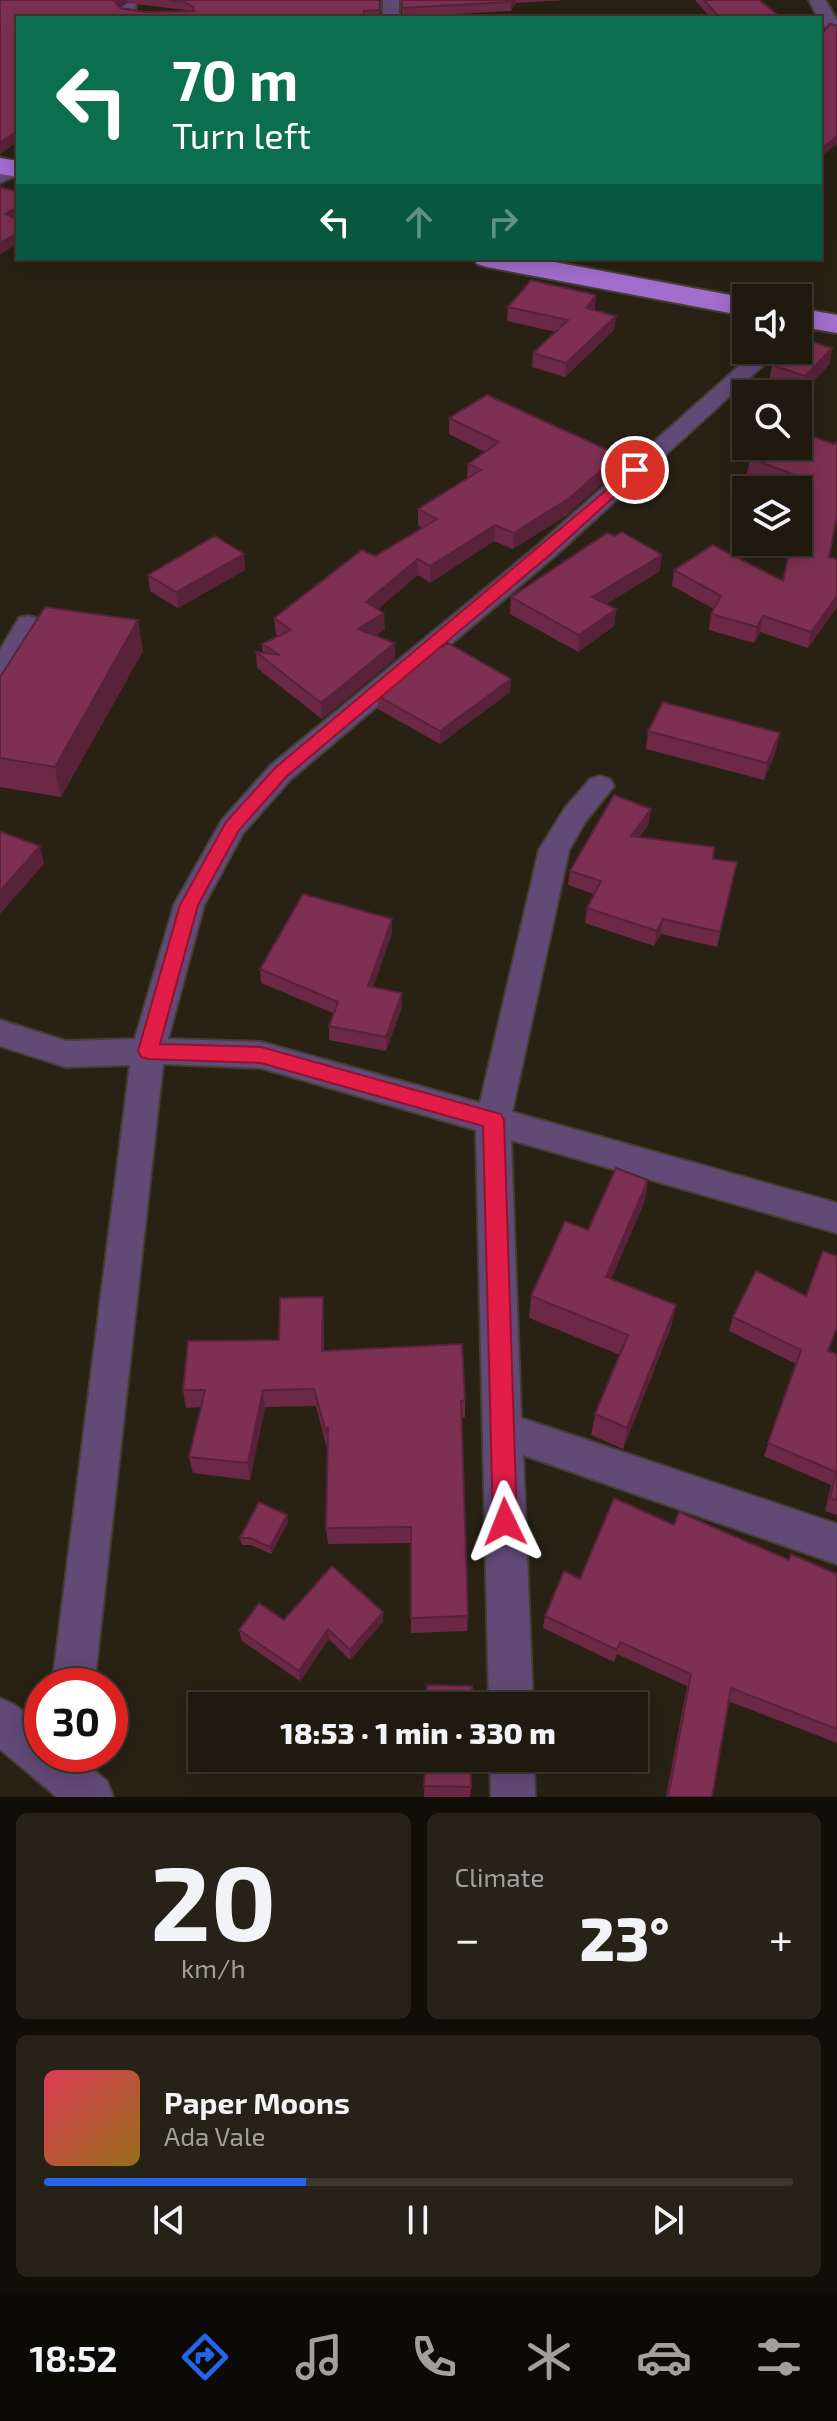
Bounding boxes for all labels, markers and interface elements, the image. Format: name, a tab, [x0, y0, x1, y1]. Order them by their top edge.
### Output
text: 70 m	[172, 45, 298, 112]
icon: left	[40, 48, 144, 152]
text: Turn left	[172, 113, 311, 156]
icon: left	[313, 200, 357, 244]
icon: ahead	[397, 200, 441, 244]
icon: right	[481, 200, 525, 244]
map controls	[732, 284, 812, 556]
button: sound	[732, 284, 812, 364]
button: search	[732, 380, 812, 460]
pin	[601, 436, 669, 504]
icon: arrive	[613, 448, 657, 492]
button: layers	[732, 476, 812, 556]
position arrow	[463, 1480, 547, 1564]
speed limit sign: 30	[24, 1668, 128, 1772]
text: 18:53 · 1 min · 330 m	[280, 1714, 556, 1750]
text: 20	[150, 1837, 276, 1962]
text: Climate	[455, 1861, 544, 1892]
text: 23°	[580, 1901, 669, 1973]
text: −	[455, 1911, 480, 1964]
text: +	[769, 1911, 793, 1964]
text: km/h	[181, 1952, 246, 1983]
text: Paper Moons	[164, 2084, 350, 2120]
text: Ada Vale	[164, 2120, 266, 2151]
icon: previous	[147, 2198, 191, 2242]
icon: pause	[396, 2198, 440, 2242]
icon: next	[646, 2198, 690, 2242]
icon: directions	[177, 2329, 233, 2385]
icon: music	[291, 2329, 347, 2385]
icon: phone	[406, 2329, 462, 2385]
icon: climate	[521, 2329, 577, 2385]
icon: car	[636, 2329, 692, 2385]
icon: filters	[751, 2329, 807, 2385]
text: 18:52	[29, 2336, 118, 2379]

